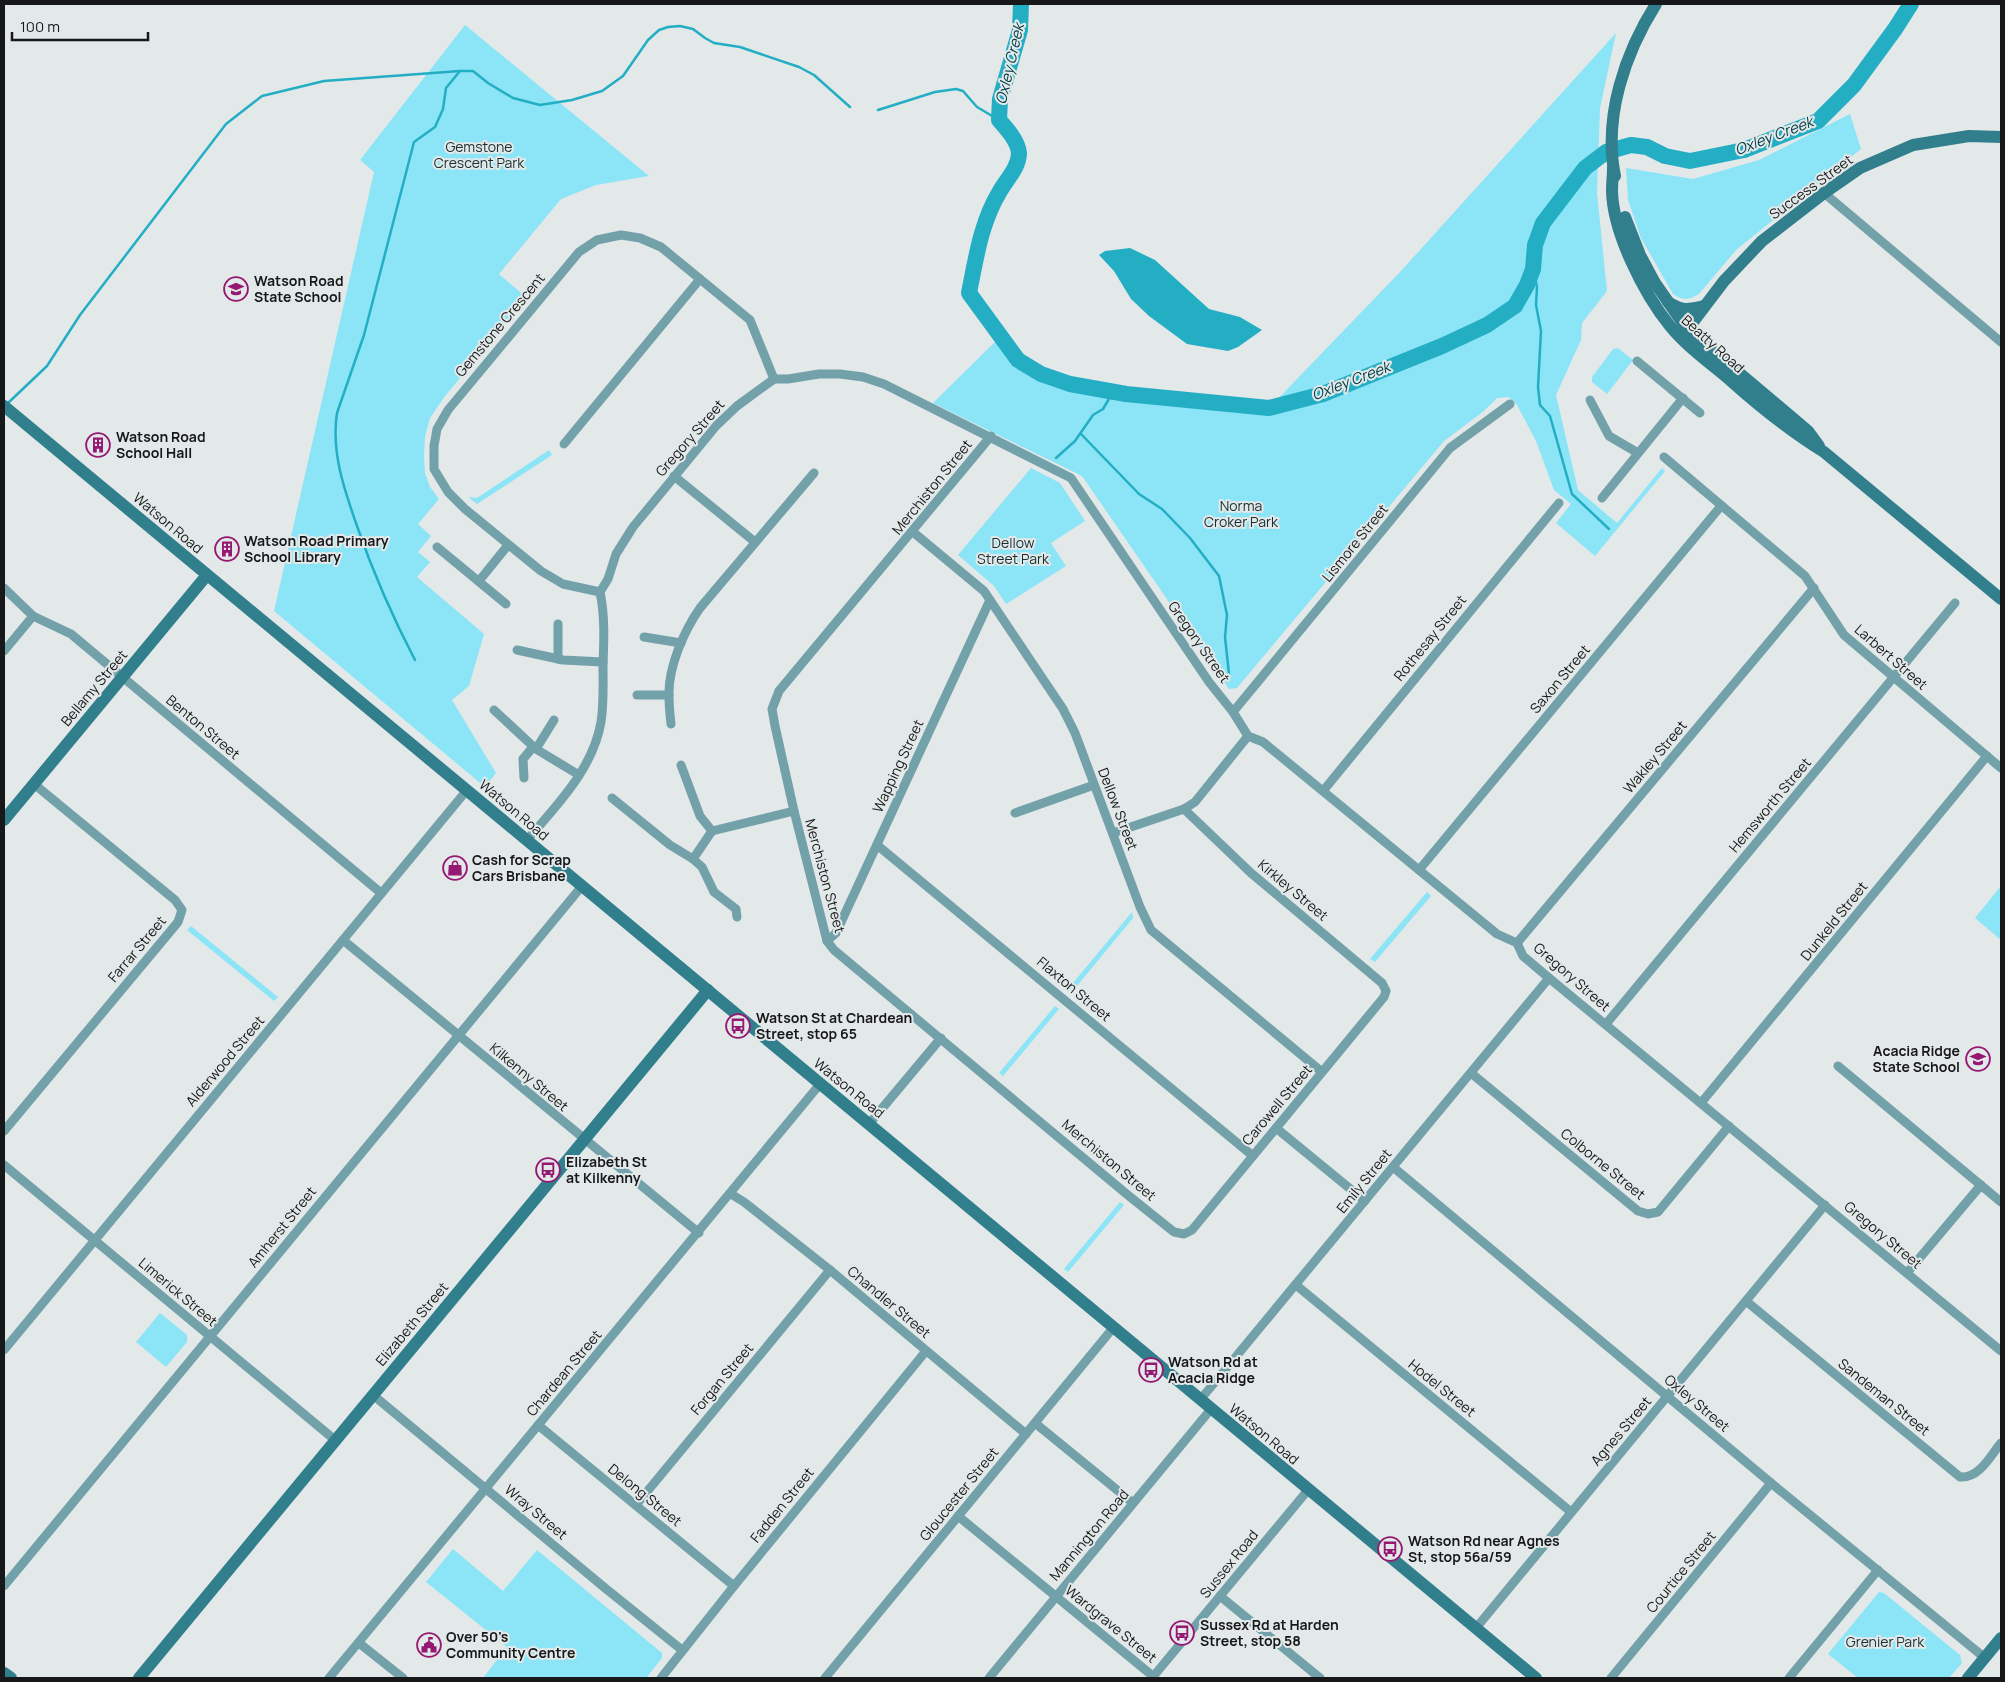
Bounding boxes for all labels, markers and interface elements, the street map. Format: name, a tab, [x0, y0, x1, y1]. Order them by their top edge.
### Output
scale bar	[12, 10, 149, 42]
text: 100 m	[20, 16, 60, 37]
water label: Oxley Creek	[990, 19, 1030, 106]
water label: Oxley Creek	[1732, 110, 1818, 160]
park label: Gemstone Crescent Park	[434, 137, 525, 172]
street label: Success Street	[1765, 150, 1857, 223]
street label: Gemstone Crescent	[451, 269, 549, 381]
place label: Watson Road State School	[254, 271, 344, 306]
school or university icon: Watson Road State School	[223, 276, 249, 302]
street label: Beatty Road	[1678, 310, 1749, 377]
water label: Oxley Creek	[1309, 355, 1395, 405]
street label: Gregory Street	[651, 395, 728, 480]
place label: Watson Road School Hall	[116, 427, 206, 462]
building icon: Watson Road School Hall	[85, 432, 111, 458]
street label: Merchiston Street	[887, 435, 976, 538]
street label: Watson Road	[129, 488, 207, 557]
park label: Norma Croker Park	[1204, 496, 1279, 531]
street label: Lismore Street	[1317, 500, 1392, 586]
place label: Watson Road Primary School Library	[244, 531, 389, 566]
park label: Dellow Street Park	[977, 533, 1050, 568]
building icon: Watson Road Primary School Library	[214, 536, 240, 562]
street label: Rothesay Street	[1389, 591, 1470, 685]
street label: Gregory Street	[1164, 597, 1235, 687]
street label: Larbert Street	[1851, 620, 1932, 694]
street label: Saxon Street	[1525, 640, 1594, 717]
street label: Bellamy Street	[56, 645, 131, 730]
street label: Benton Street	[162, 690, 244, 763]
street label: Wapping Street	[868, 716, 928, 815]
street label: Wakley Street	[1618, 716, 1691, 797]
street label: Hemsworth Street	[1724, 753, 1815, 856]
street label: Dellow Street	[1094, 765, 1143, 853]
street label: Watson Road	[475, 775, 553, 844]
street label: Merchiston Street	[801, 817, 850, 935]
place label: Cash for Scrap Cars Brisbane	[472, 850, 571, 885]
shop icon: Cash for Scrap Cars Brisbane	[442, 855, 468, 881]
street label: Kirkley Street	[1254, 855, 1333, 925]
street label: Dunkeld Street	[1796, 877, 1872, 964]
street label: Farrar Street	[103, 911, 170, 986]
street label: Gregory Street	[1530, 938, 1615, 1015]
street label: Flaxton Street	[1033, 952, 1116, 1025]
place label: Watson St at Chardean Street, stop 65	[756, 1008, 912, 1043]
street label: Alderwood Street	[181, 1011, 268, 1110]
bus stop icon: Watson St at Chardean Street, stop 65	[725, 1013, 751, 1039]
street label: Kilkenny Street	[486, 1038, 573, 1115]
place label: Acacia Ridge State School	[1873, 1041, 1960, 1076]
school or university icon: Acacia Ridge State School	[1965, 1046, 1991, 1072]
street label: Watson Road	[810, 1053, 889, 1122]
street label: Carowell Street	[1237, 1060, 1316, 1149]
street label: Merchiston Street	[1058, 1115, 1161, 1205]
street label: Colborne Street	[1557, 1124, 1650, 1204]
street label: Emily Street	[1332, 1144, 1396, 1217]
place label: Elizabeth St at Kilkenny	[566, 1152, 647, 1187]
bus stop icon: Elizabeth St at Kilkenny	[535, 1157, 561, 1183]
street label: Amherst Street	[243, 1182, 320, 1271]
street label: Gregory Street	[1841, 1197, 1926, 1273]
street label: Limerick Street	[135, 1253, 222, 1330]
street label: Chandler Street	[844, 1261, 935, 1342]
street label: Elizabeth Street	[371, 1278, 452, 1369]
street label: Chardean Street	[522, 1325, 606, 1420]
street label: Forgan Street	[686, 1338, 757, 1419]
place label: Watson Rd at Acacia Ridge	[1168, 1352, 1258, 1387]
street label: Sandeman Street	[1834, 1354, 1934, 1440]
street label: Hodel Street	[1405, 1355, 1480, 1421]
bus stop icon: Watson Rd at Acacia Ridge	[1138, 1357, 1164, 1383]
street label: Oxley Street	[1661, 1370, 1734, 1436]
street label: Agnes Street	[1586, 1392, 1655, 1469]
street label: Watson Road	[1225, 1399, 1303, 1468]
street label: Gloucester Street	[915, 1443, 1003, 1544]
street label: Delong Street	[604, 1459, 686, 1530]
street label: Fadden Street	[745, 1463, 818, 1546]
street label: Wray Street	[501, 1480, 572, 1544]
street label: Mannington Road	[1045, 1485, 1133, 1584]
street label: Sussex Road	[1195, 1525, 1262, 1602]
street label: Courtice Street	[1642, 1526, 1720, 1617]
place label: Watson Rd near Agnes St, stop 56a/59	[1408, 1531, 1560, 1566]
bus stop icon: Watson Rd near Agnes St, stop 56a/59	[1377, 1536, 1403, 1562]
street label: Wardgrave Street	[1061, 1581, 1161, 1667]
place label: Sussex Rd at Harden Street, stop 58	[1200, 1615, 1339, 1650]
bus stop icon: Sussex Rd at Harden Street, stop 58	[1169, 1620, 1195, 1646]
place label: Over 50's Community Centre	[446, 1627, 575, 1662]
public building icon: Over 50's Community Centre	[416, 1632, 442, 1658]
park label: Grenier Park	[1846, 1632, 1925, 1651]

